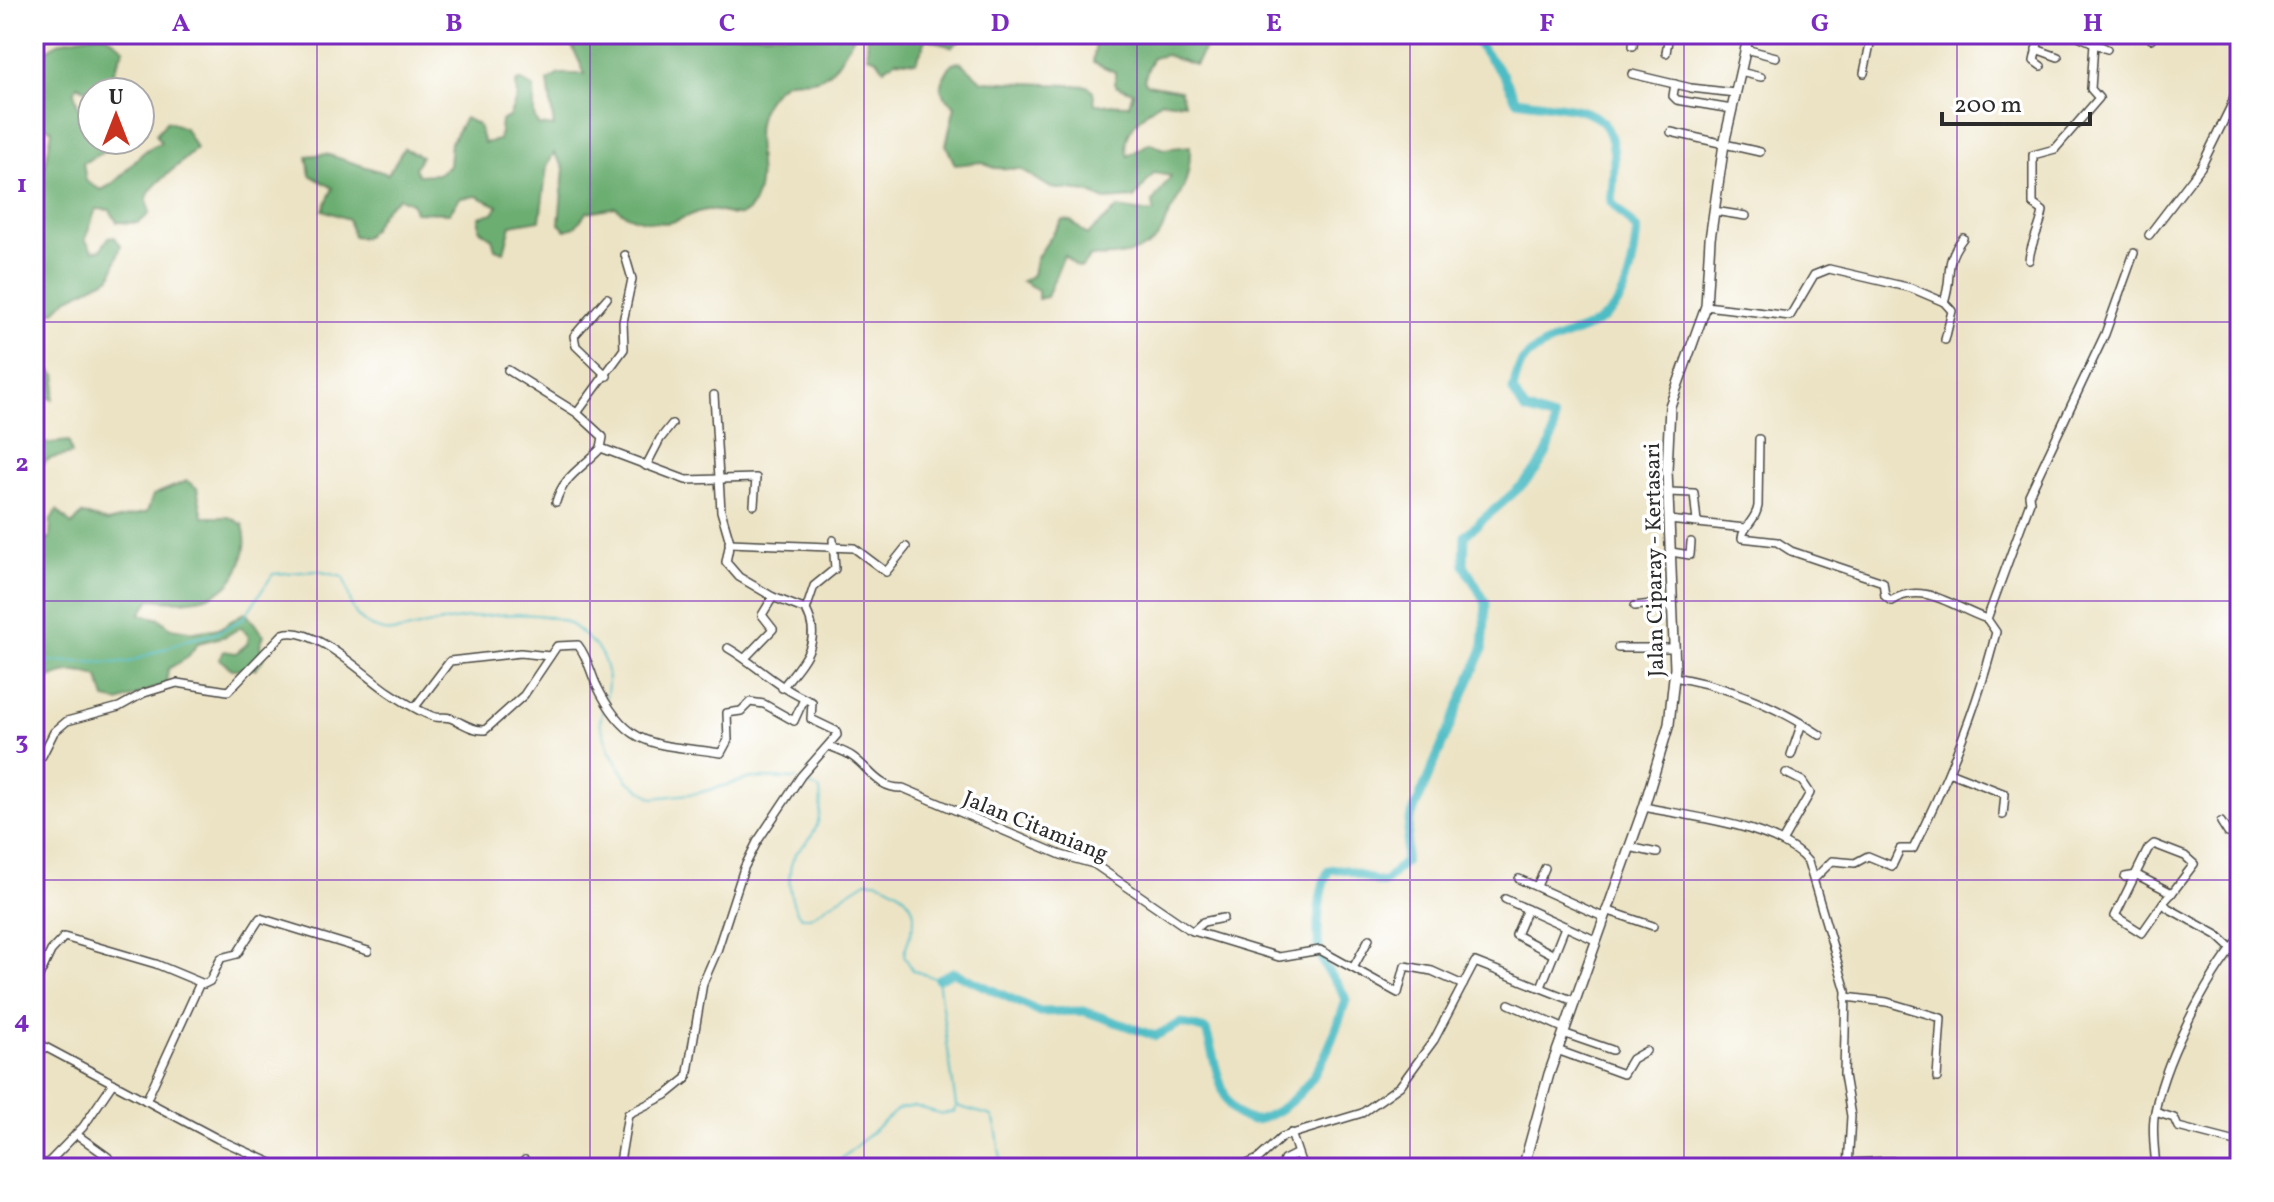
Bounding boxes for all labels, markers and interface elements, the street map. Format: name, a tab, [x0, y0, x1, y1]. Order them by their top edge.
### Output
text: A	[172, 6, 191, 42]
text: B	[445, 6, 463, 42]
text: C	[719, 6, 735, 42]
text: D	[990, 6, 1010, 42]
text: E	[1266, 6, 1282, 42]
text: F	[1539, 6, 1555, 42]
text: G	[1811, 6, 1829, 42]
text: H	[2083, 6, 2103, 42]
north arrow	[76, 76, 156, 156]
scale bar	[1942, 76, 2090, 126]
text: U	[108, 83, 124, 114]
text: 200 m	[1954, 89, 2022, 123]
text: 1	[17, 167, 27, 203]
street label: Jalan Ciparay - Kertasari	[1638, 443, 1673, 677]
text: 2	[15, 446, 29, 482]
text: 3	[15, 724, 29, 760]
street label: Jalan Citamiang	[958, 784, 1112, 871]
text: 4	[14, 1003, 30, 1039]

